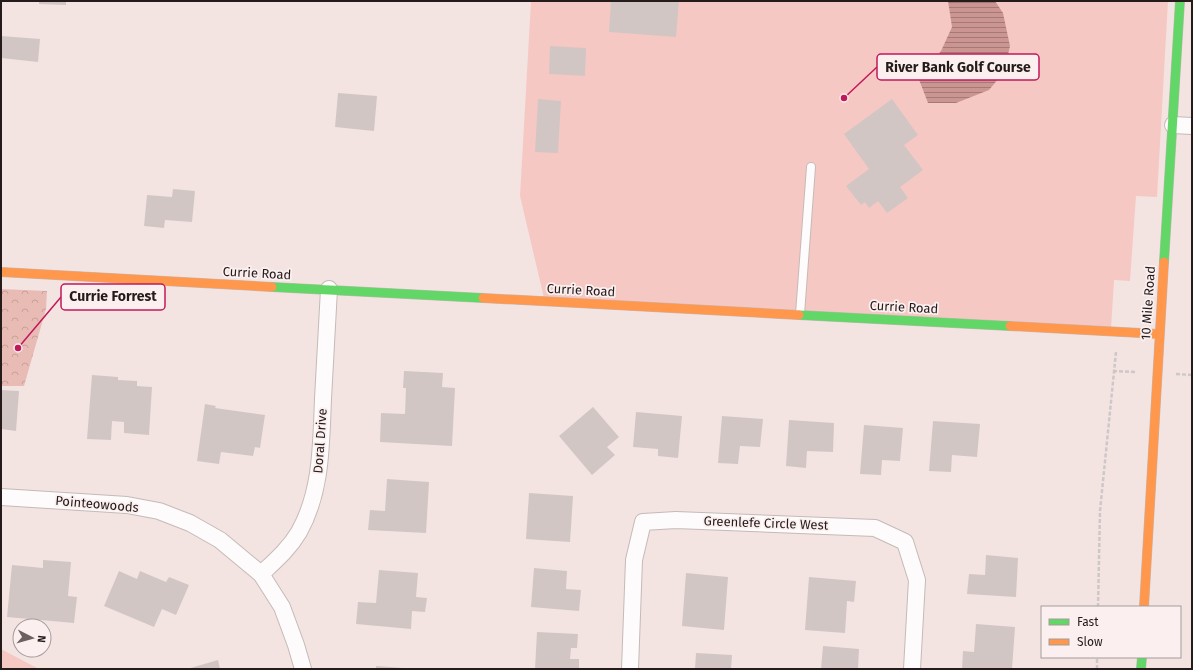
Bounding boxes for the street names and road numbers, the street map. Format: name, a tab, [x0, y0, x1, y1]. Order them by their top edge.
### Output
street label: Currie Road	[222, 264, 292, 282]
street label: 10 Mile Road	[1138, 265, 1158, 341]
street label: Currie Road	[546, 281, 616, 299]
street label: Currie Road	[869, 298, 939, 316]
street label: Doral Drive	[310, 408, 330, 474]
street label: Pointeowoods	[55, 493, 139, 515]
street label: Greenlefe Circle West	[703, 513, 829, 533]

